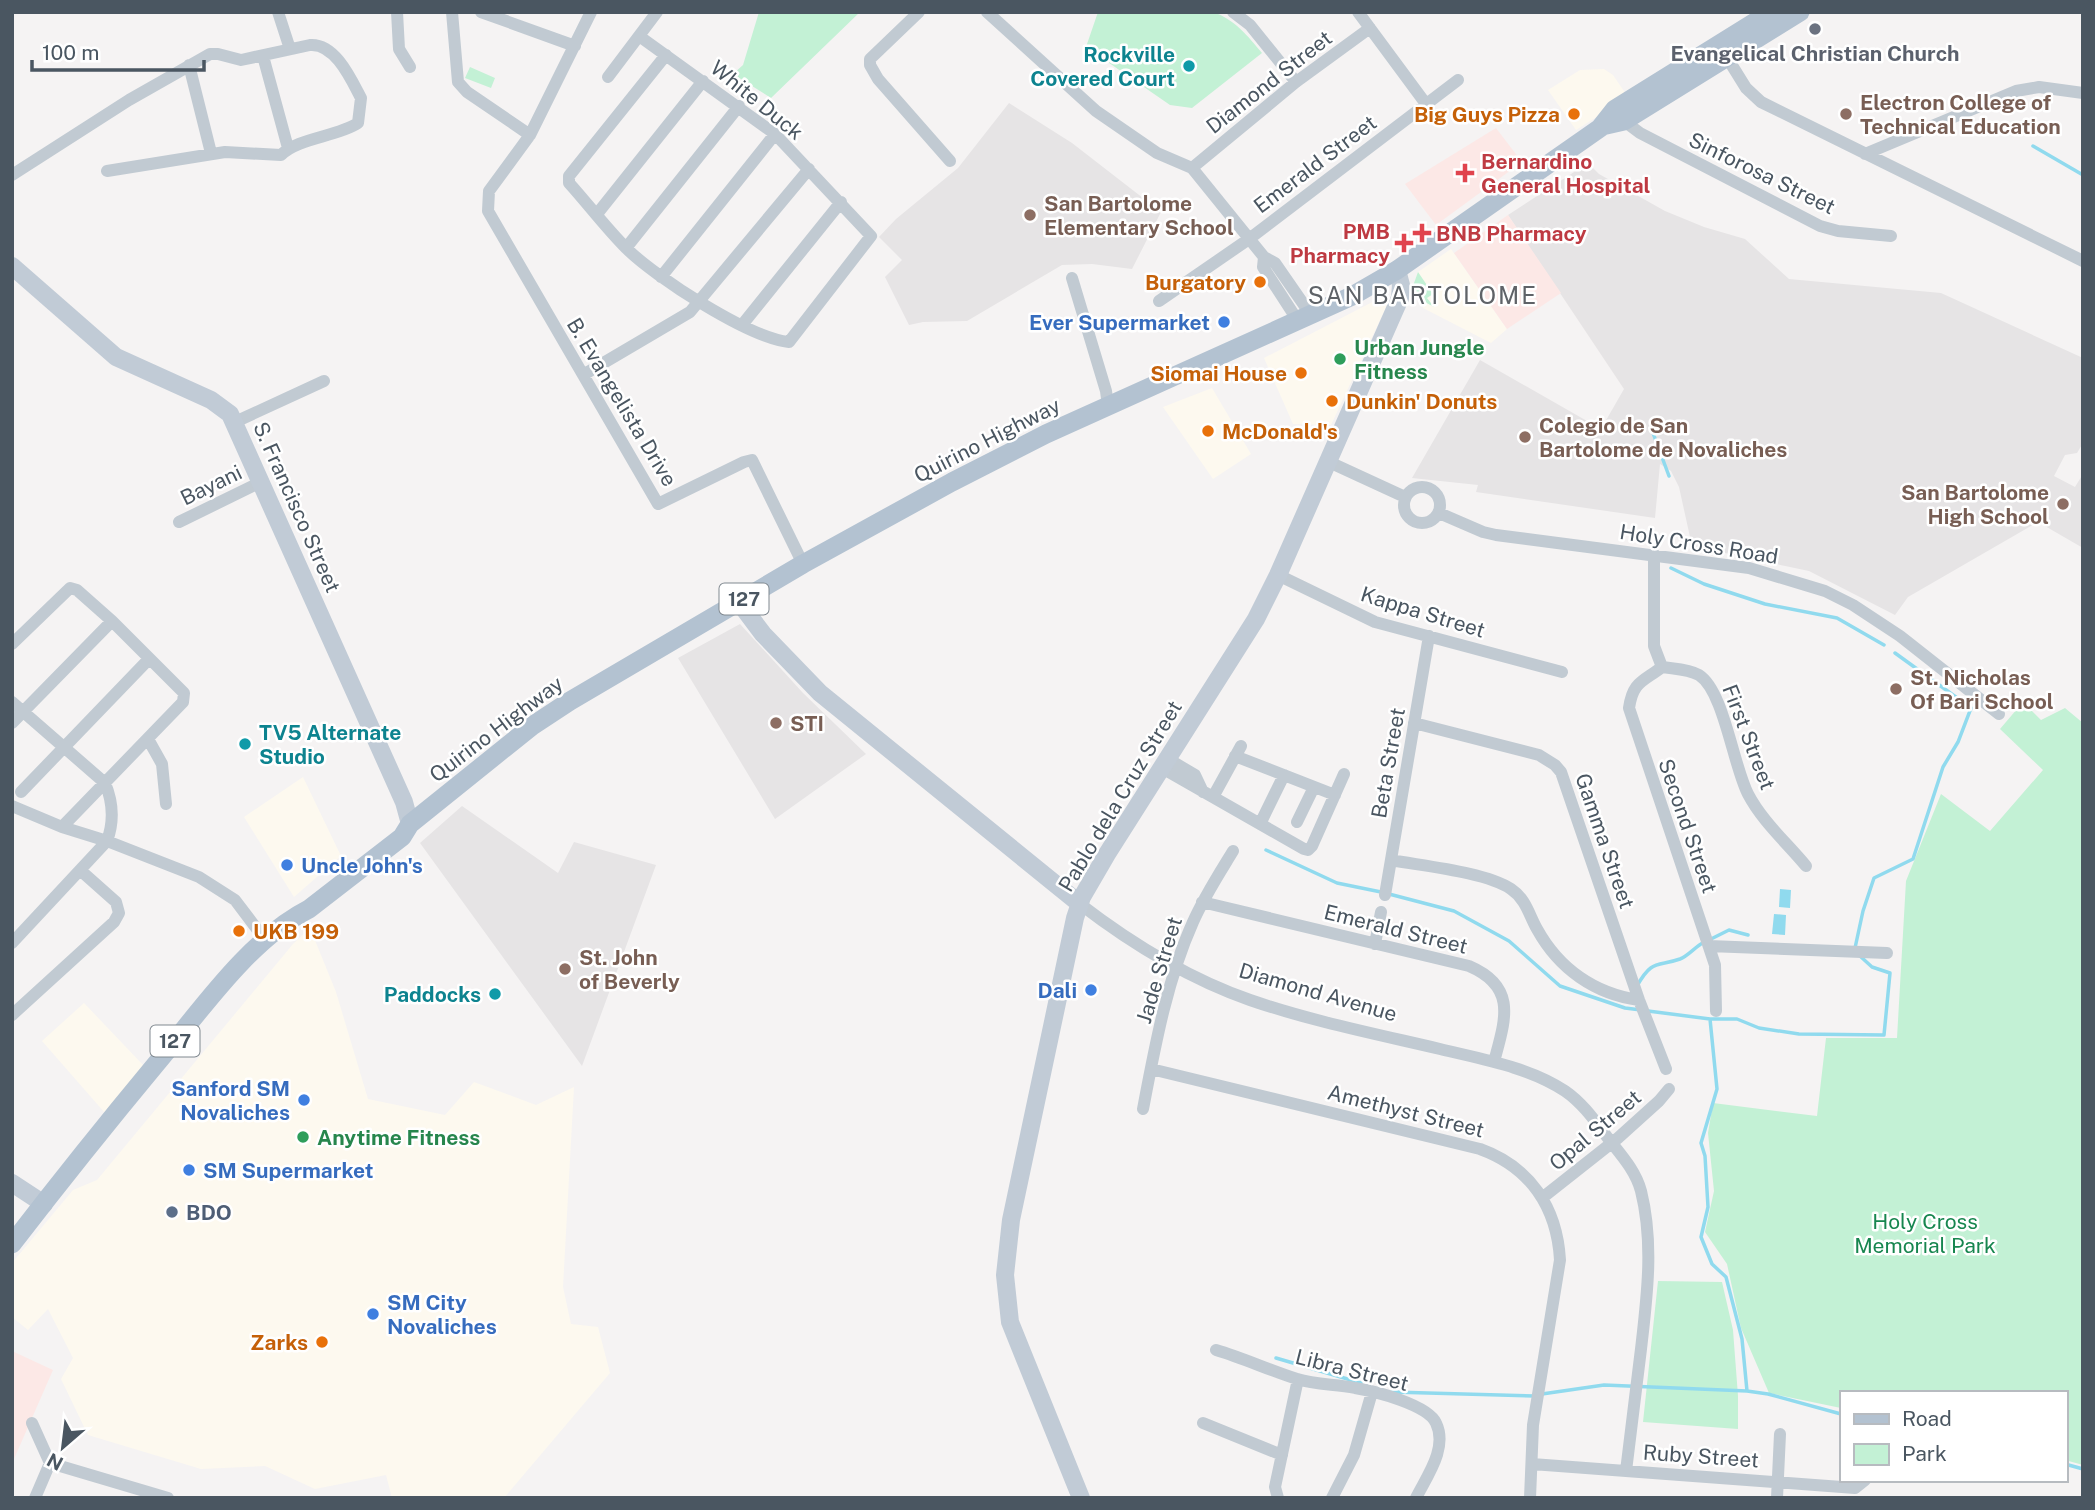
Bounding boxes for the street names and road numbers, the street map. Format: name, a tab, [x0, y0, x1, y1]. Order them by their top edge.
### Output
street label: Diamond Street	[1201, 25, 1337, 139]
street label: White Duck	[706, 55, 809, 145]
street label: Emerald Street	[1249, 110, 1381, 218]
street label: Sinforosa Street	[1685, 127, 1839, 219]
street label: B. Evangelista Drive	[562, 313, 682, 491]
street label: Quirino Highway	[910, 392, 1064, 488]
street label: S. Francisco Street	[248, 418, 346, 596]
street label: Bayani	[176, 459, 246, 511]
street label: Holy Cross Road	[1618, 519, 1780, 569]
street label: Kappa Street	[1358, 581, 1488, 643]
road number: 127	[720, 584, 768, 614]
street label: Quirino Highway	[424, 671, 568, 787]
street label: First Street	[1717, 681, 1781, 793]
street label: Pablo dela Cruz Street	[1053, 696, 1187, 896]
street label: Beta Street	[1366, 706, 1410, 820]
street label: Second Street	[1653, 756, 1723, 896]
street label: Gamma Street	[1570, 770, 1640, 912]
street label: Emerald Street	[1322, 899, 1470, 959]
street label: Jade Street	[1131, 914, 1187, 1026]
street label: Diamond Avenue	[1236, 957, 1400, 1027]
road number: 127	[150, 1026, 200, 1056]
street label: Amethyst Street	[1325, 1079, 1487, 1143]
street label: Opal Street	[1544, 1084, 1646, 1176]
street label: Libra Street	[1293, 1344, 1411, 1396]
street label: Ruby Street	[1642, 1439, 1760, 1473]

